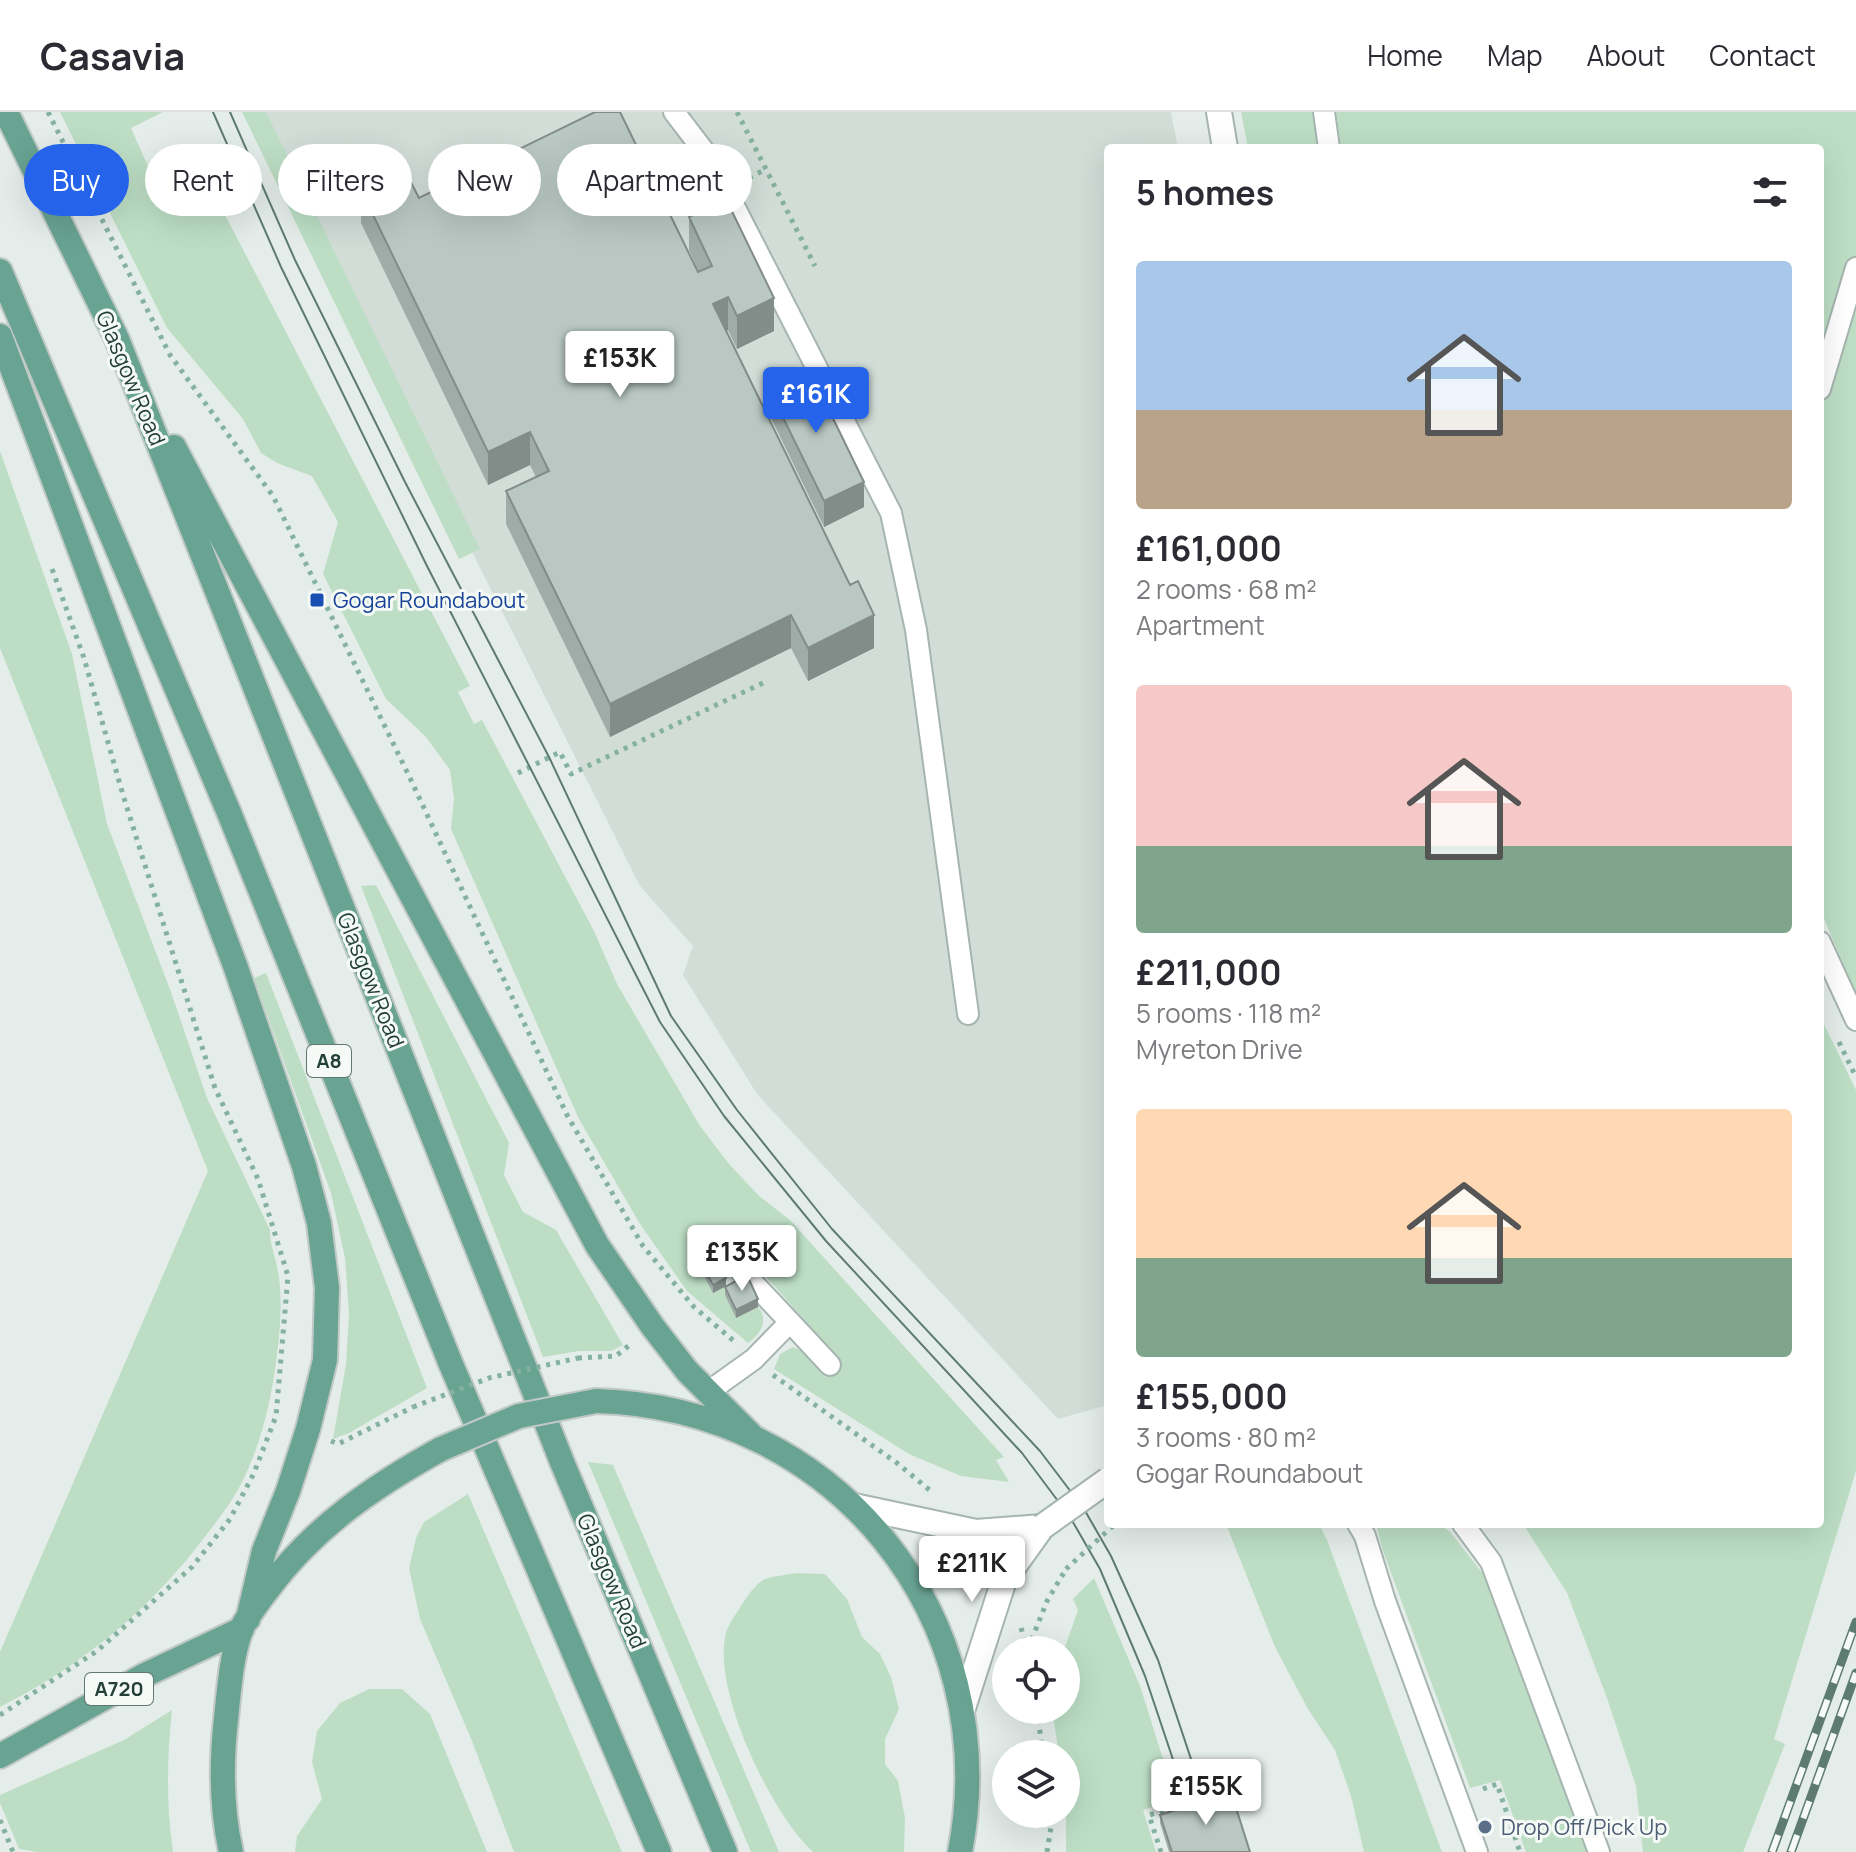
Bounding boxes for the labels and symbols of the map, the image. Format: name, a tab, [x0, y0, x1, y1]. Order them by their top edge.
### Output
street label: Glasgow Road	[89, 306, 173, 450]
pin: £153K	[564, 331, 676, 399]
pin: £161K	[760, 367, 872, 435]
place label: Gogar Roundabout	[333, 585, 525, 615]
marker: Gogar Roundabout	[308, 591, 326, 609]
street label: Glasgow Road	[330, 908, 412, 1052]
road number: A8	[307, 1045, 351, 1077]
pin: £135K	[686, 1225, 798, 1293]
street label: Glasgow Road	[570, 1509, 654, 1653]
pin: £211K	[916, 1536, 1028, 1604]
road number: A720	[85, 1673, 153, 1705]
pin: £155K	[1150, 1759, 1262, 1827]
place label: Drop Off/Pick Up	[1501, 1812, 1667, 1842]
marker: Drop Off/Pick Up	[1476, 1818, 1494, 1836]

